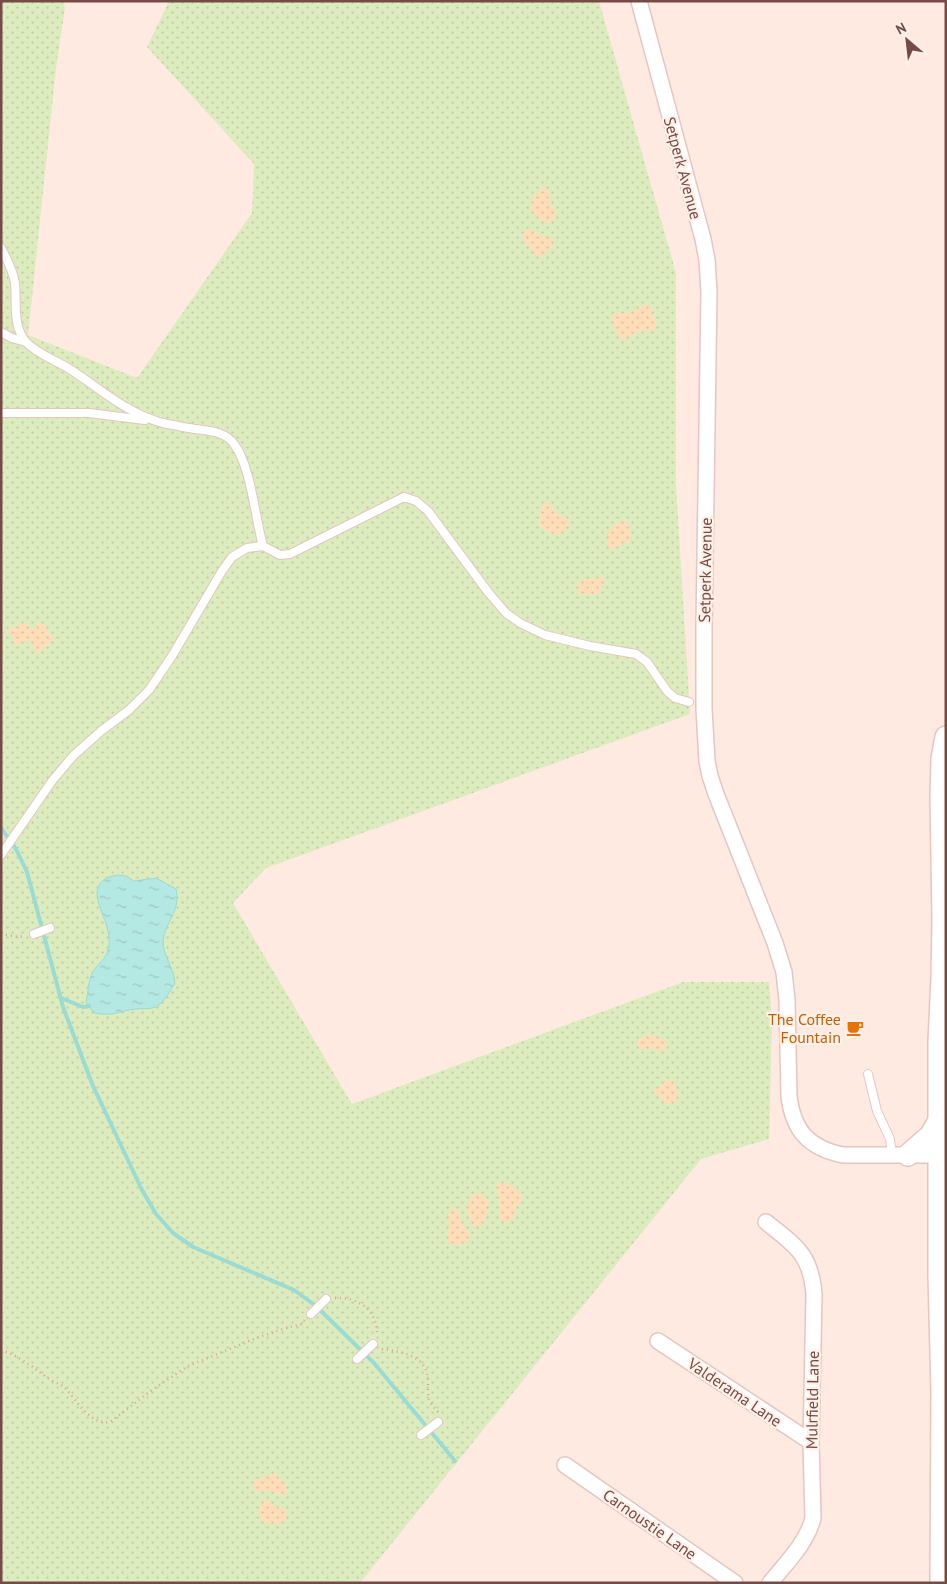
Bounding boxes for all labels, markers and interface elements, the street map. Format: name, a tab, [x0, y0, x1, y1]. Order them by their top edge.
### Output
north arrow	[882, 15, 932, 65]
text: N	[893, 18, 909, 39]
street label: Setperk Avenue	[660, 115, 706, 221]
street label: Setperk Avenue	[694, 517, 716, 623]
place label: The Coffee Fountain	[768, 1009, 841, 1047]
cafe icon: The Coffee Fountain	[845, 1018, 865, 1038]
street label: Mulrfield Lane	[801, 1351, 823, 1449]
street label: Valderama Lane	[683, 1353, 786, 1431]
street label: Carnoustie Lane	[599, 1484, 701, 1564]

